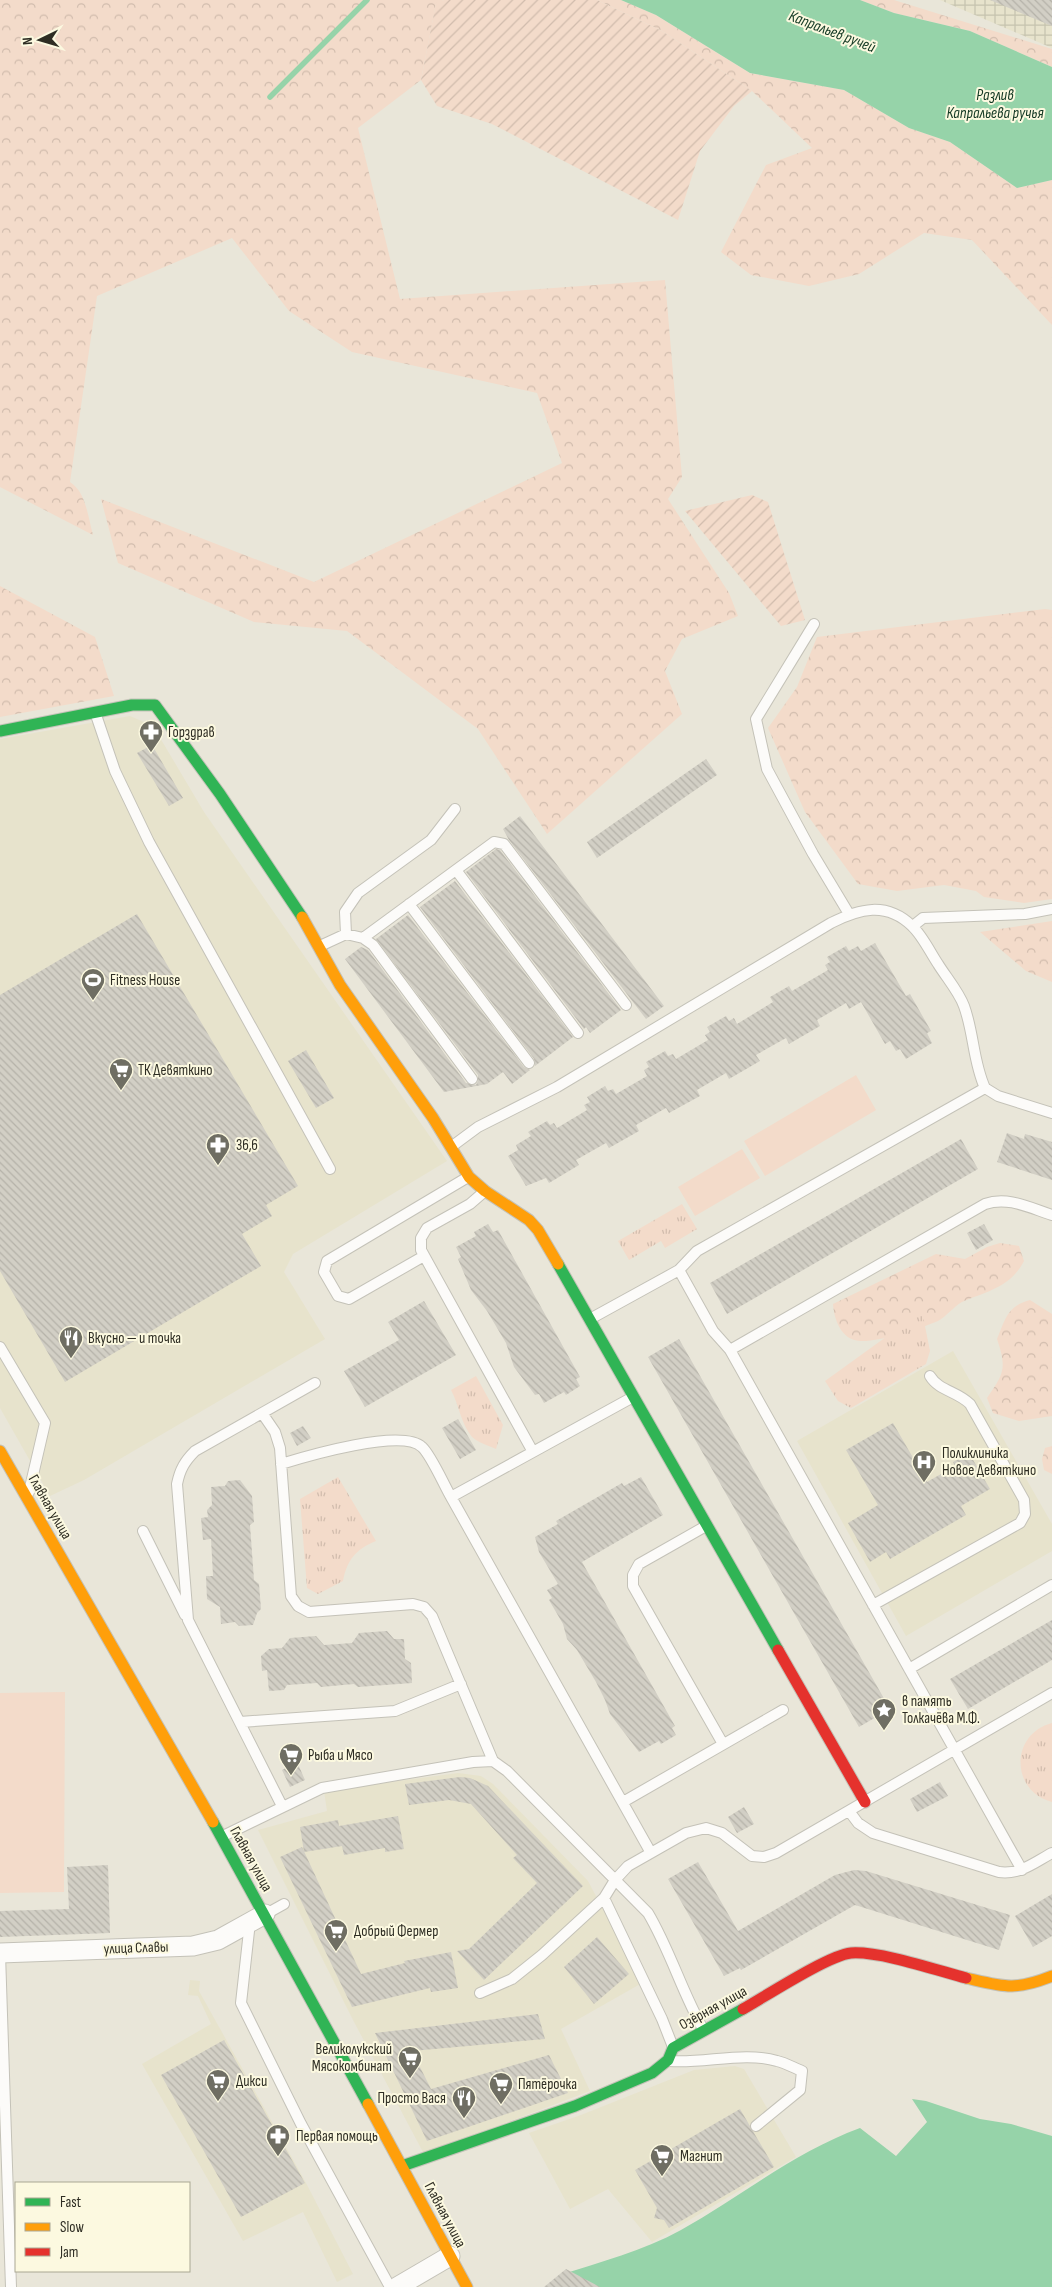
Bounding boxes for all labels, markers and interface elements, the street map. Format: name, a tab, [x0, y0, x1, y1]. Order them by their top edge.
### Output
water label: Капральев ручей	[786, 7, 878, 57]
north arrow	[15, 15, 65, 65]
text: N	[19, 37, 36, 46]
water label: Разлив Капральева ручья	[946, 86, 1044, 123]
pharmacy icon: Горздрав	[138, 719, 164, 753]
place label: Горздрав	[168, 723, 215, 742]
sports icon: Fitness House	[80, 967, 106, 1001]
place label: Fitness House	[110, 971, 180, 990]
supermarket icon: ТК Девяткино	[108, 1057, 134, 1091]
place label: ТК Девяткино	[138, 1061, 213, 1080]
pharmacy icon: 36,6	[205, 1132, 231, 1166]
place label: 36,6	[236, 1136, 258, 1155]
restaurant icon: Вкусно — и точка	[58, 1325, 84, 1359]
place label: Вкусно — и точка	[88, 1329, 181, 1348]
place label: Поликлиника Новое Девяткино	[942, 1444, 1036, 1480]
hospital icon: Поликлиника Новое Девяткино	[911, 1449, 937, 1483]
street label: Главная улица	[24, 1471, 76, 1543]
place label: в память Толкачёва М.Ф.	[902, 1692, 980, 1728]
place icon: в память Толкачёва М.Ф.	[871, 1697, 897, 1731]
supermarket icon: Рыба и Мясо	[278, 1742, 304, 1776]
place label: Рыба и Мясо	[308, 1746, 373, 1765]
street label: Главная улица	[225, 1823, 277, 1895]
supermarket icon: Добрый Фермер	[323, 1918, 349, 1952]
place label: Добрый Фермер	[354, 1922, 438, 1941]
street label: улица Славы	[103, 1937, 169, 1959]
street label: Озёрная улица	[676, 1981, 750, 2034]
place label: Великолукский Мясокомбинат	[312, 2040, 392, 2076]
supermarket icon: Великолукский Мясокомбинат	[397, 2045, 423, 2079]
supermarket icon: Дикси	[205, 2068, 231, 2102]
supermarket icon: Пятёрочка	[488, 2071, 514, 2105]
place label: Дикси	[236, 2072, 267, 2091]
place label: Пятёрочка	[518, 2075, 577, 2094]
restaurant icon: Просто Вася	[451, 2085, 477, 2119]
place label: Просто Вася	[377, 2089, 446, 2108]
pharmacy icon: Первая помощь	[265, 2123, 291, 2157]
place label: Первая помощь	[296, 2127, 378, 2146]
supermarket icon: Магнит	[649, 2143, 675, 2177]
place label: Магнит	[680, 2147, 722, 2166]
street label: Главная улица	[420, 2179, 470, 2251]
legend	[15, 2182, 190, 2272]
text: Fast	[60, 2193, 82, 2212]
text: Slow	[60, 2218, 84, 2237]
text: Jam	[59, 2243, 78, 2262]

